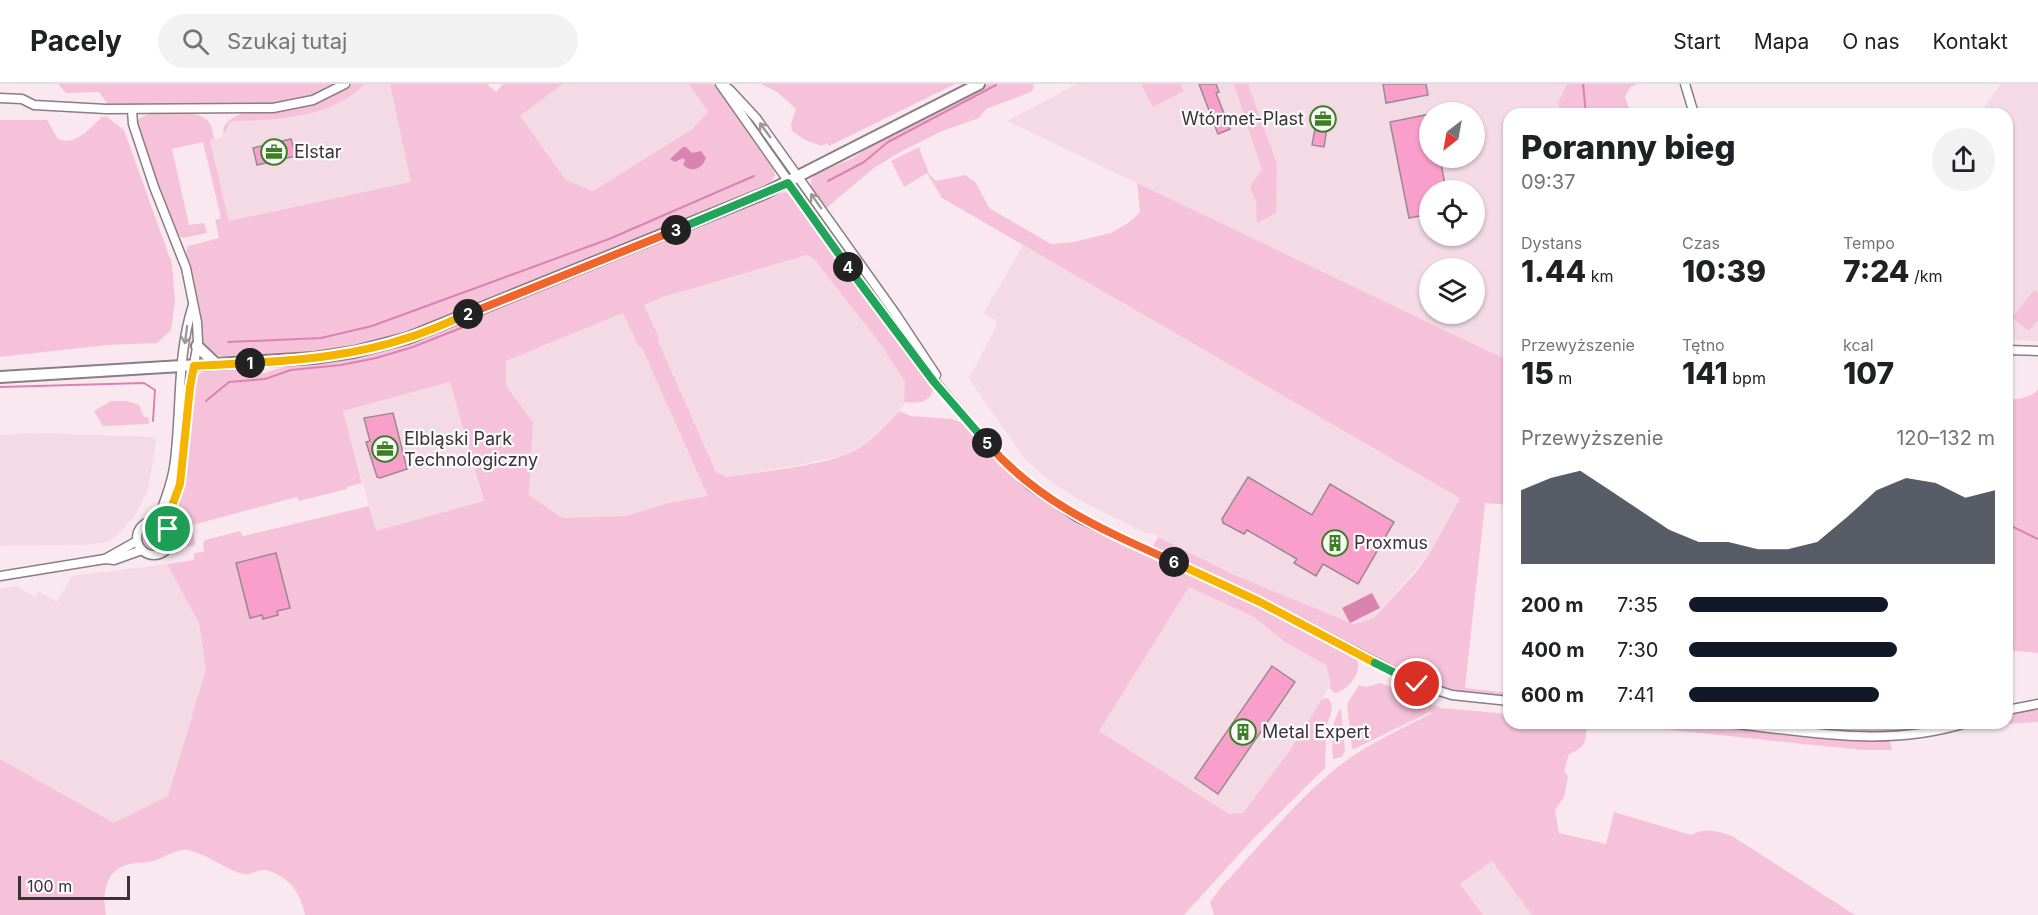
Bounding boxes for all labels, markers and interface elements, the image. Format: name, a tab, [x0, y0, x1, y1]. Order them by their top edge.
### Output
search box	[158, 14, 578, 68]
text: Pacely	[30, 24, 122, 58]
icon: search	[179, 25, 212, 58]
text: Szukaj tutaj	[227, 28, 347, 54]
text: Start	[1673, 29, 1721, 54]
text: Mapa	[1754, 29, 1809, 54]
text: O nas	[1842, 29, 1900, 54]
text: Kontakt	[1933, 29, 2008, 54]
north arrow	[1419, 102, 1485, 168]
map controls	[1419, 102, 1485, 324]
office icon: Wtórmet-Plast	[1308, 104, 1338, 134]
place label: Wtórmet-Plast	[1181, 108, 1304, 129]
one-way arrow	[758, 123, 771, 139]
text: Poranny bieg	[1521, 127, 1735, 167]
button: share	[1932, 128, 1995, 191]
office icon: Elstar	[259, 137, 289, 167]
place label: Elstar	[294, 141, 342, 162]
text: 09:37	[1521, 170, 1575, 194]
button: locate	[1419, 180, 1485, 246]
one-way arrow	[810, 194, 822, 210]
pin: 3	[661, 215, 691, 245]
text: 3	[671, 220, 681, 240]
text: Dystans	[1521, 233, 1582, 253]
text: Czas	[1682, 233, 1720, 253]
text: Tempo	[1843, 233, 1895, 253]
pin: 4	[833, 252, 863, 282]
text: 1.44	[1521, 253, 1586, 289]
text: 10:39	[1682, 253, 1766, 289]
text: 7:24	[1843, 253, 1910, 289]
text: 4	[843, 257, 853, 277]
button: layers	[1419, 258, 1485, 324]
text: km	[1586, 266, 1613, 286]
text: /km	[1910, 266, 1943, 286]
pin: 2	[453, 299, 483, 329]
text: 2	[463, 304, 473, 324]
one-way arrow	[180, 325, 191, 345]
text: Przewyższenie	[1521, 335, 1635, 355]
text: Tętno	[1682, 335, 1725, 355]
text: kcal	[1843, 335, 1874, 355]
pin: 1	[235, 348, 265, 378]
text: 1	[247, 353, 253, 373]
text: 15	[1521, 355, 1554, 391]
text: 141	[1682, 355, 1728, 391]
text: 107	[1843, 355, 1894, 391]
text: m	[1554, 368, 1572, 388]
text: bpm	[1728, 368, 1766, 388]
text: Przewyższenie	[1521, 426, 1663, 450]
text: 120–132 m	[1896, 426, 1995, 450]
place label: Elbląski Park Technologiczny	[404, 428, 538, 470]
pin: 5	[972, 428, 1002, 458]
text: 5	[982, 433, 992, 453]
office icon: Elbląski Park Technologiczny	[370, 434, 400, 464]
pin	[142, 503, 193, 554]
icon: arrive	[151, 512, 184, 545]
building icon: Proxmus	[1320, 528, 1350, 558]
place label: Proxmus	[1354, 532, 1428, 553]
pin: 6	[1159, 547, 1189, 577]
text: 6	[1169, 552, 1179, 572]
text: 200 m	[1521, 593, 1584, 617]
text: 7:35	[1617, 593, 1658, 617]
text: 400 m	[1521, 638, 1585, 662]
text: 7:30	[1617, 638, 1658, 662]
pin	[1391, 658, 1442, 709]
icon: check	[1400, 667, 1433, 700]
text: 600 m	[1521, 683, 1584, 707]
text: 7:41	[1617, 683, 1654, 707]
building icon: Metal Expert	[1228, 717, 1258, 747]
place label: Metal Expert	[1262, 721, 1369, 742]
scale bar	[18, 873, 130, 900]
text: 100 m	[27, 876, 72, 896]

